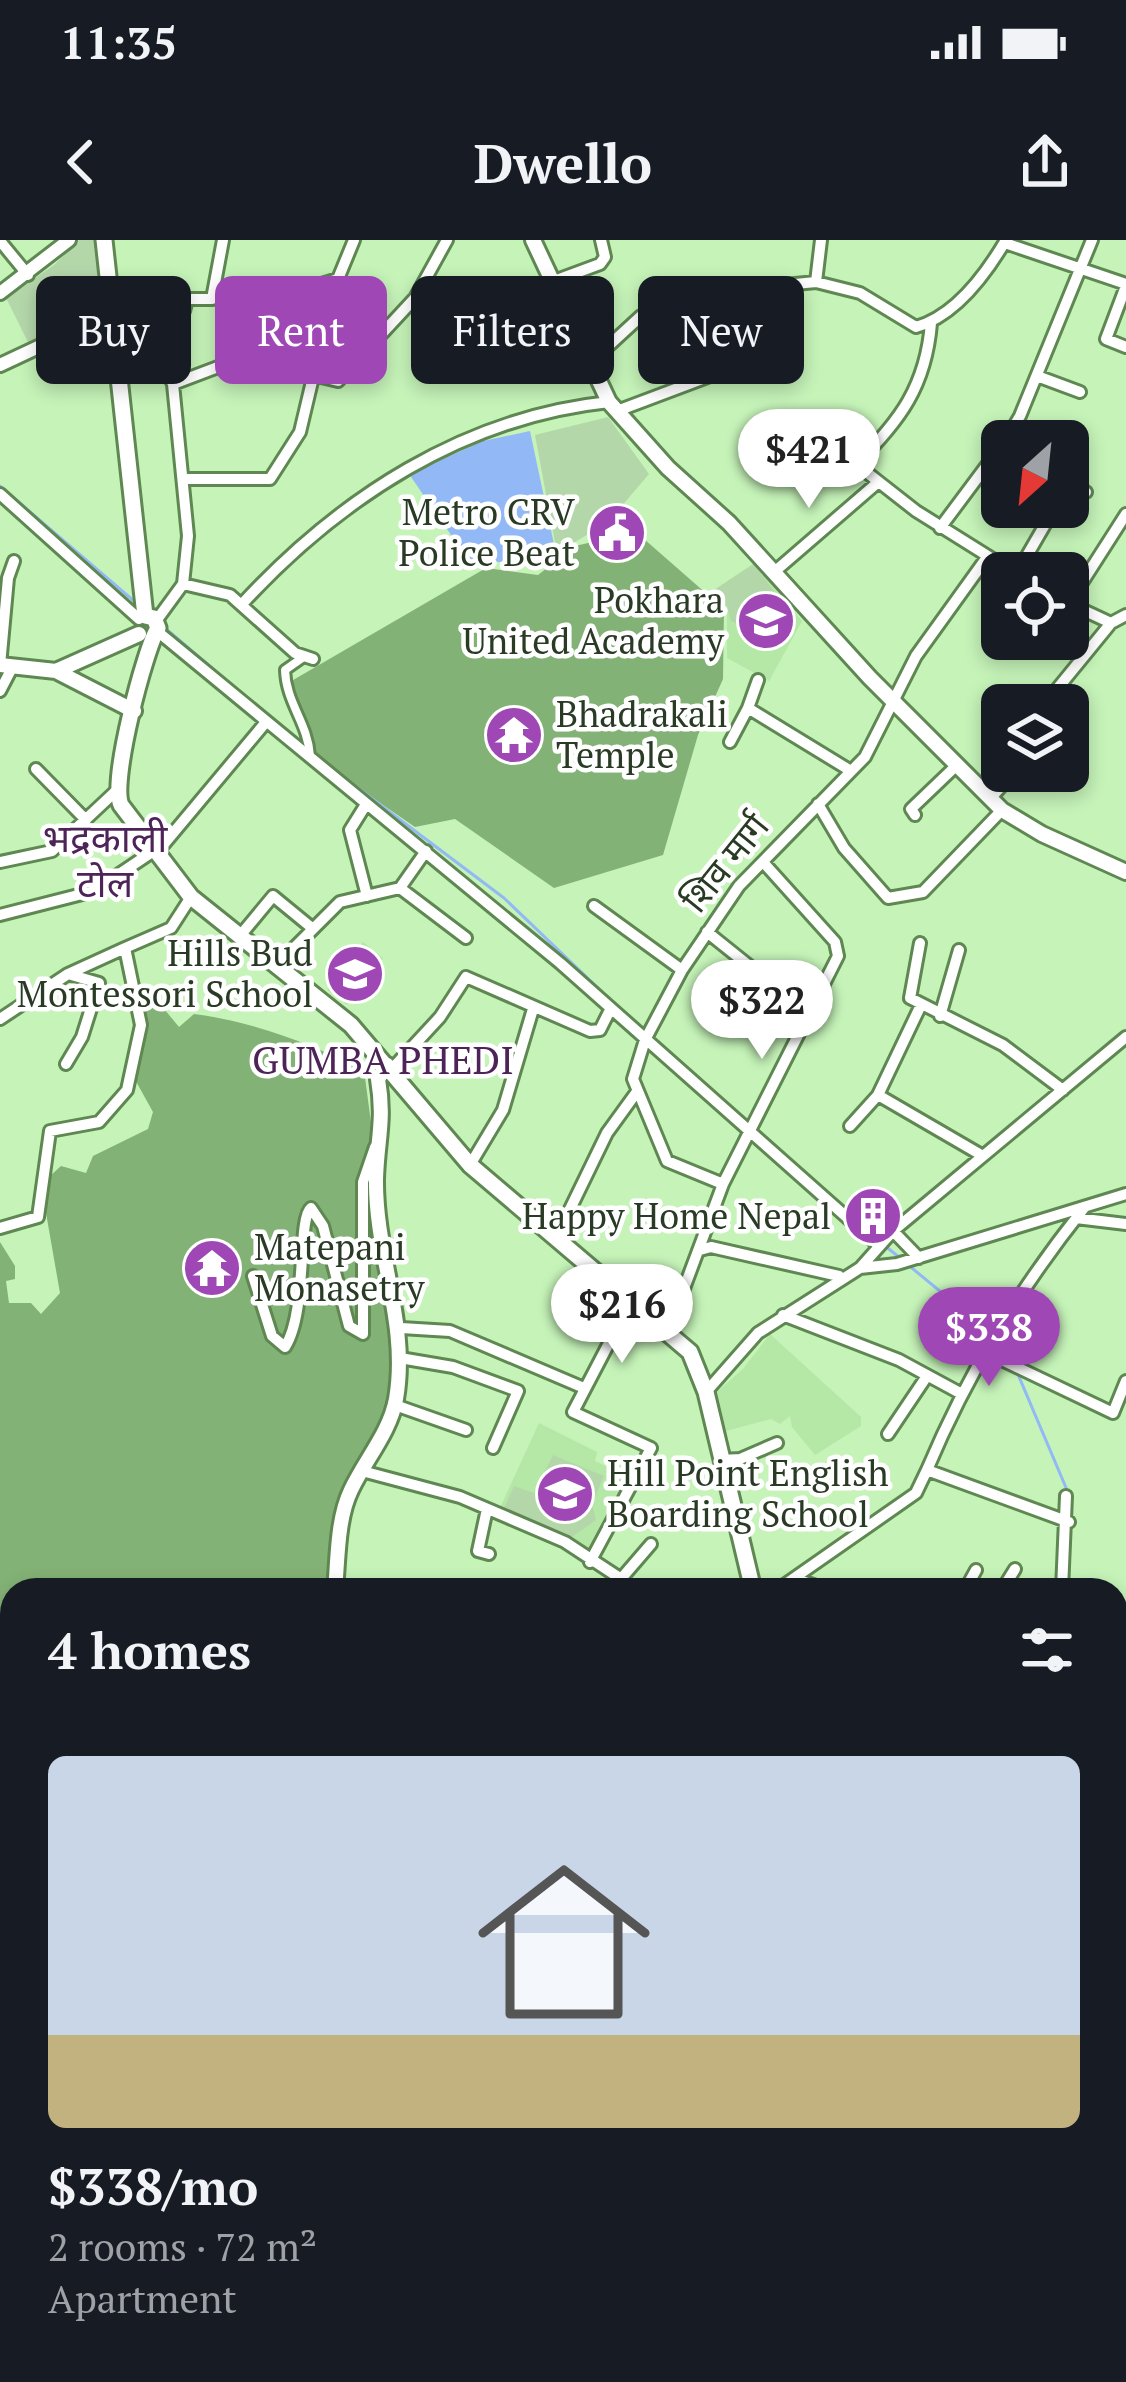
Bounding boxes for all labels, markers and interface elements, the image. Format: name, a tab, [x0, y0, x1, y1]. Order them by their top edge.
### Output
text: 11:35	[60, 12, 177, 72]
text: Dwello	[474, 127, 652, 198]
icon: back	[48, 129, 114, 195]
icon: share	[1012, 129, 1078, 195]
chip: Buy	[36, 276, 191, 384]
chip: Rent	[215, 276, 387, 384]
chip: Filters	[411, 276, 614, 384]
chip: New	[638, 276, 804, 384]
pin: $421	[738, 409, 880, 511]
north arrow	[981, 420, 1089, 528]
map controls	[981, 420, 1089, 792]
text: $421	[765, 422, 853, 474]
place label: Metro CRV Police Beat	[398, 488, 575, 576]
public building icon: Metro CRV Police Beat	[586, 502, 648, 564]
button: locate	[981, 552, 1089, 660]
place label: Pokhara United Academy	[462, 576, 725, 664]
school or university icon: Pokhara United Academy	[735, 590, 797, 652]
button: layers	[981, 684, 1089, 792]
place label: Bhadrakali Temple	[556, 690, 728, 778]
temple icon: Bhadrakali Temple	[483, 704, 545, 766]
street label: शिव मार्ग	[671, 803, 779, 922]
district label: भद्रकाली टोल	[43, 811, 168, 908]
place label: Hills Bud Montessori School	[17, 929, 313, 1017]
school or university icon: Hills Bud Montessori School	[324, 943, 386, 1005]
pin: $322	[691, 960, 833, 1062]
text: $322	[718, 973, 806, 1025]
district label: GUMBA PHEDI	[252, 1033, 514, 1085]
building icon: Happy Home Nepal	[842, 1185, 904, 1247]
place label: Happy Home Nepal	[522, 1192, 831, 1239]
place label: Matepani Monasetry	[254, 1223, 425, 1311]
temple icon: Matepani Monasetry	[181, 1237, 243, 1299]
pin: $216	[551, 1264, 693, 1366]
text: $216	[578, 1277, 666, 1329]
pin: $338	[918, 1287, 1060, 1389]
text: $338	[945, 1300, 1033, 1352]
place label: Hill Point English Boarding School	[607, 1449, 889, 1537]
school or university icon: Hill Point English Boarding School	[534, 1463, 596, 1525]
text: 4 homes	[48, 1616, 251, 1684]
icon: filters	[1014, 1617, 1080, 1683]
icon: home	[456, 1834, 672, 2050]
text: $338/mo	[48, 2152, 258, 2220]
text: 2 rooms · 72 m²	[48, 2220, 317, 2272]
text: Apartment	[48, 2272, 237, 2324]

